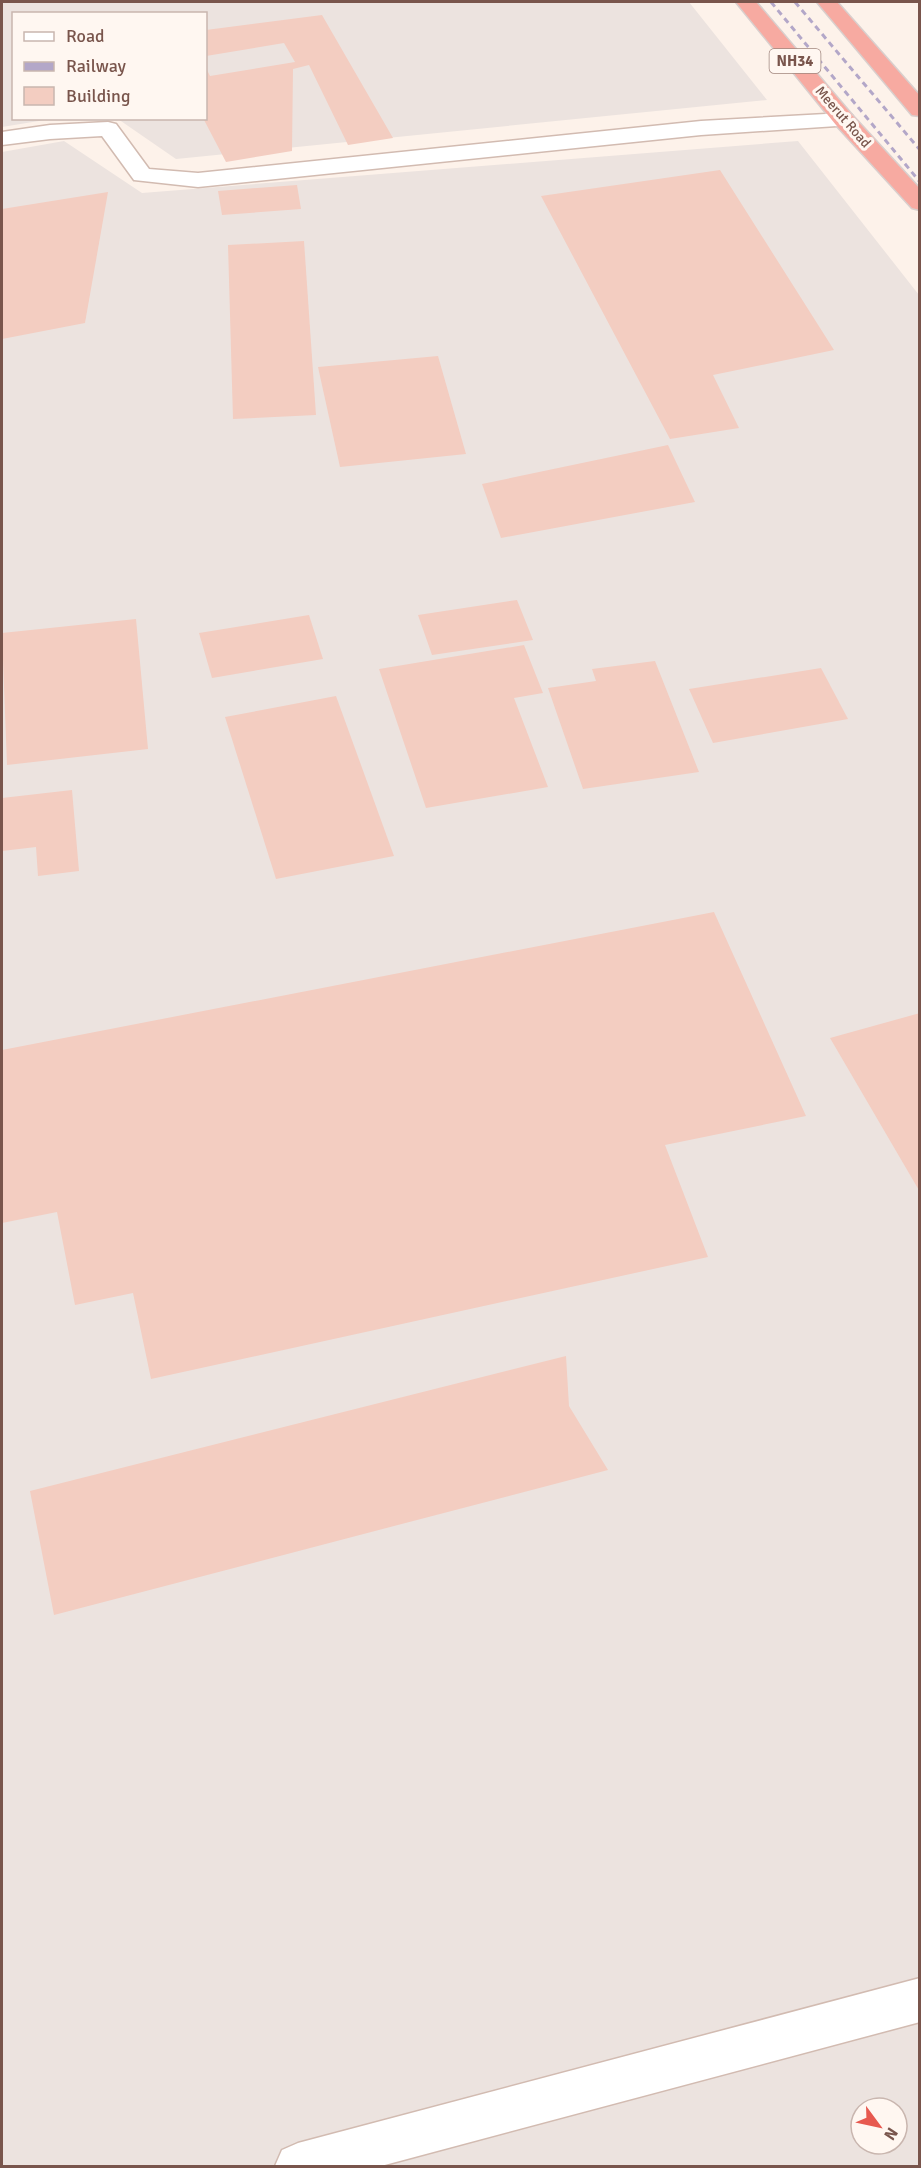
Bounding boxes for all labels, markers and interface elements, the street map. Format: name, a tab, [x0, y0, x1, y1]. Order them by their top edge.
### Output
legend	[12, 12, 207, 120]
text: Road	[66, 25, 105, 47]
road number: NH34	[770, 49, 820, 73]
text: Railway	[66, 55, 127, 77]
street label: Meerut Road	[812, 83, 874, 151]
text: Building	[66, 85, 130, 107]
north arrow	[849, 2096, 909, 2156]
text: N	[879, 2124, 902, 2144]

